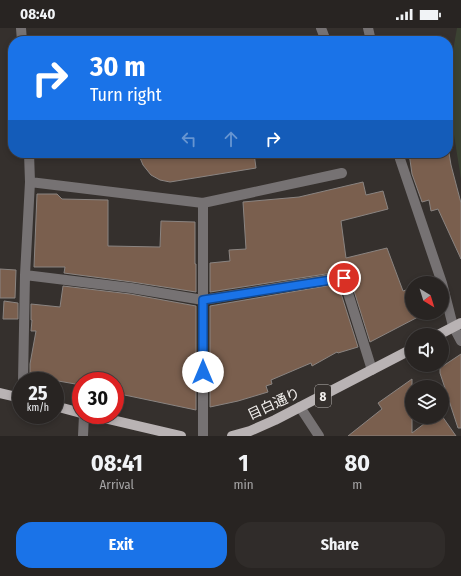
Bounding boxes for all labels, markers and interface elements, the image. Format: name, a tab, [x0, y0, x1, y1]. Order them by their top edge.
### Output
text: 08:40	[20, 5, 55, 23]
text: 30 m	[90, 50, 146, 83]
icon: right	[24, 52, 76, 104]
text: Turn right	[90, 84, 162, 106]
icon: left	[178, 128, 200, 150]
icon: ahead	[220, 128, 242, 150]
icon: right	[262, 128, 284, 150]
pin	[327, 261, 361, 295]
icon: arrive	[333, 267, 355, 289]
north arrow	[405, 276, 449, 320]
map controls	[405, 276, 449, 424]
button: sound	[405, 328, 449, 372]
position arrow	[182, 351, 224, 393]
speed limit sign: 30	[72, 372, 124, 424]
button: layers	[405, 380, 449, 424]
text: 25	[28, 381, 48, 405]
street label: 目白通り	[245, 384, 303, 424]
road number: 8	[315, 385, 331, 407]
text: km/h	[27, 402, 49, 414]
text: 08:41	[91, 449, 143, 477]
text: 1	[239, 449, 249, 477]
text: 80	[344, 449, 370, 477]
text: Arrival	[100, 477, 134, 492]
text: min	[234, 477, 254, 492]
text: m	[352, 477, 362, 492]
button: Exit	[16, 522, 227, 568]
button: Share	[235, 522, 445, 568]

